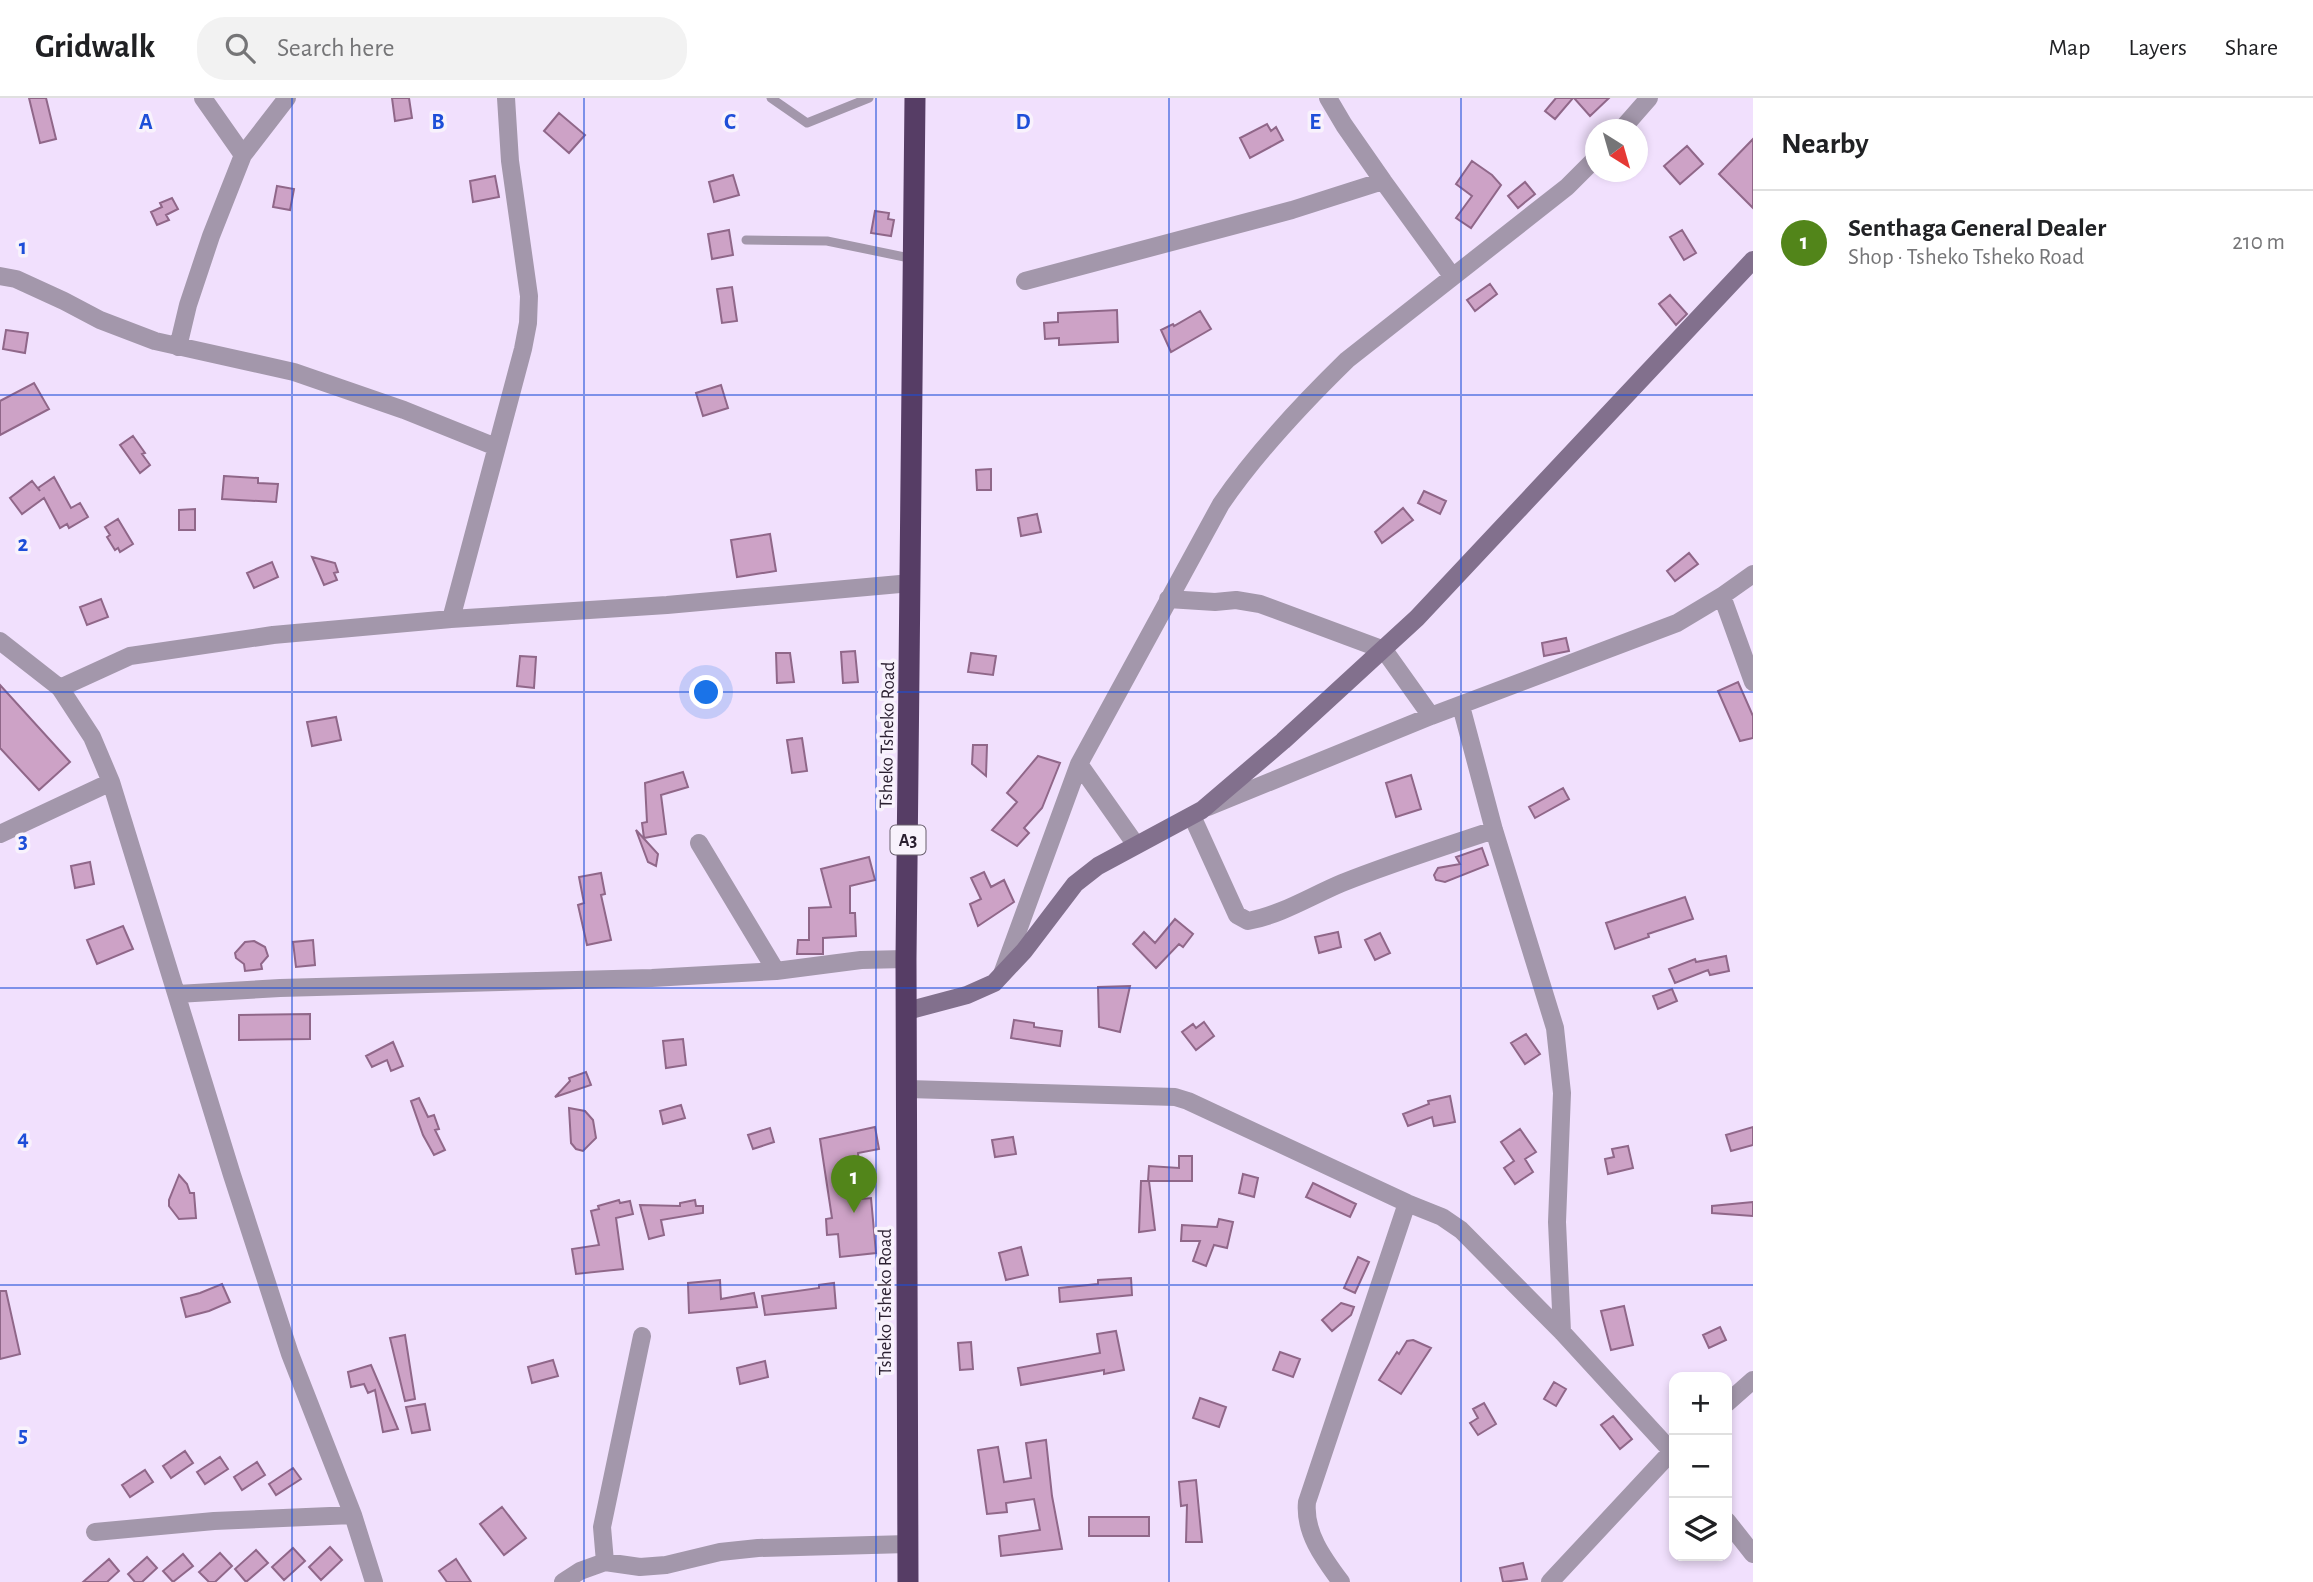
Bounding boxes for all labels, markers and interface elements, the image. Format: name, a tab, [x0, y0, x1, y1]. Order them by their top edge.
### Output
search box	[197, 17, 687, 80]
icon: search	[221, 29, 259, 67]
text: Gridwalk	[35, 31, 155, 64]
text: Search here	[277, 35, 395, 61]
text: Map	[2048, 36, 2090, 60]
text: Layers	[2128, 36, 2187, 60]
text: Share	[2225, 36, 2278, 60]
text: A	[139, 111, 153, 134]
text: B	[431, 111, 445, 134]
text: C	[724, 111, 736, 134]
text: D	[1015, 111, 1031, 134]
text: E	[1309, 111, 1321, 134]
north arrow	[1585, 119, 1648, 182]
text: Nearby	[1781, 129, 1869, 159]
text: Senthaga General Dealer	[1848, 215, 2106, 241]
text: 1	[1800, 231, 1808, 254]
text: 210 m	[2232, 231, 2285, 254]
text: 1	[19, 236, 27, 259]
text: Shop · Tsheko Tsheko Road	[1848, 246, 2084, 269]
text: 2	[18, 533, 29, 556]
street label: Tsheko Tsheko Road	[877, 661, 898, 809]
your location	[689, 675, 723, 709]
road number: A3	[890, 826, 926, 854]
text: 3	[18, 830, 28, 853]
text: 4	[17, 1127, 29, 1150]
pin: 1	[831, 1155, 877, 1213]
street label: Tsheko Tsheko Road	[876, 1228, 895, 1375]
map controls	[1669, 1372, 1732, 1561]
button: +	[1669, 1372, 1732, 1435]
text: 5	[18, 1424, 28, 1447]
button: −	[1669, 1435, 1732, 1498]
button: layers	[1669, 1498, 1732, 1561]

